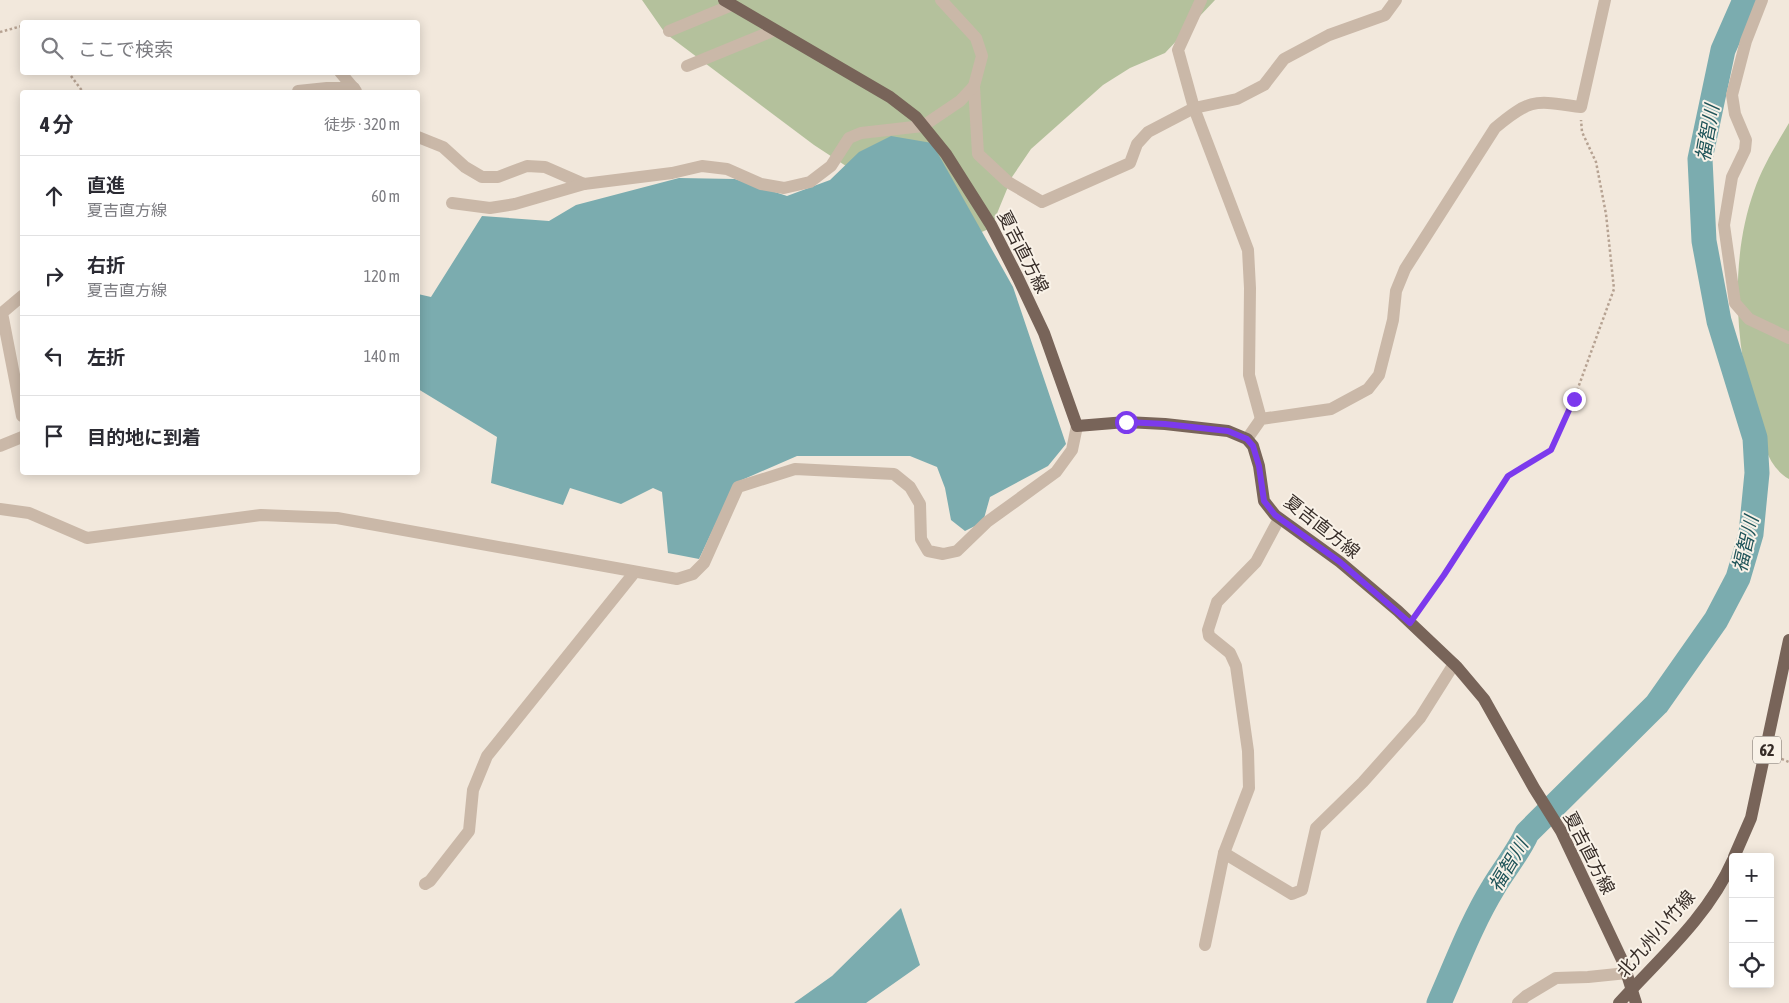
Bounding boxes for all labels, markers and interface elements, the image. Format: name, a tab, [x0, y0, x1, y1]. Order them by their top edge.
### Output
search box	[20, 20, 420, 75]
icon: search	[38, 34, 66, 62]
text: ここで検索	[78, 38, 173, 60]
water label: 福智川	[1691, 101, 1723, 163]
text: 4 分	[40, 112, 74, 136]
text: 徒歩 · 320 m	[324, 115, 400, 133]
text: 直進	[87, 174, 125, 196]
icon: ahead	[40, 182, 68, 210]
text: 60 m	[371, 187, 400, 205]
text: 夏吉直方線	[87, 201, 167, 219]
street label: 夏吉直方線	[994, 207, 1053, 297]
text: 右折	[87, 254, 125, 276]
icon: right	[40, 262, 68, 290]
text: 120 m	[364, 267, 400, 285]
text: 夏吉直方線	[87, 281, 167, 299]
icon: left	[40, 342, 68, 370]
text: 左折	[87, 346, 125, 368]
text: 140 m	[364, 347, 400, 365]
route end	[1563, 388, 1586, 411]
route start	[1115, 411, 1138, 434]
icon: arrive	[40, 422, 68, 450]
text: 目的地に到着	[87, 426, 201, 448]
street label: 夏吉直方線	[1280, 491, 1364, 563]
water label: 福智川	[1728, 512, 1763, 574]
road number: 62	[1753, 736, 1781, 764]
street label: 夏吉直方線	[1560, 808, 1619, 898]
water label: 福智川	[1484, 833, 1533, 895]
map controls	[1729, 853, 1774, 988]
button: +	[1729, 853, 1774, 898]
street label: 北九州小竹線	[1612, 886, 1699, 981]
button: −	[1729, 898, 1774, 943]
button: locate	[1729, 943, 1774, 988]

